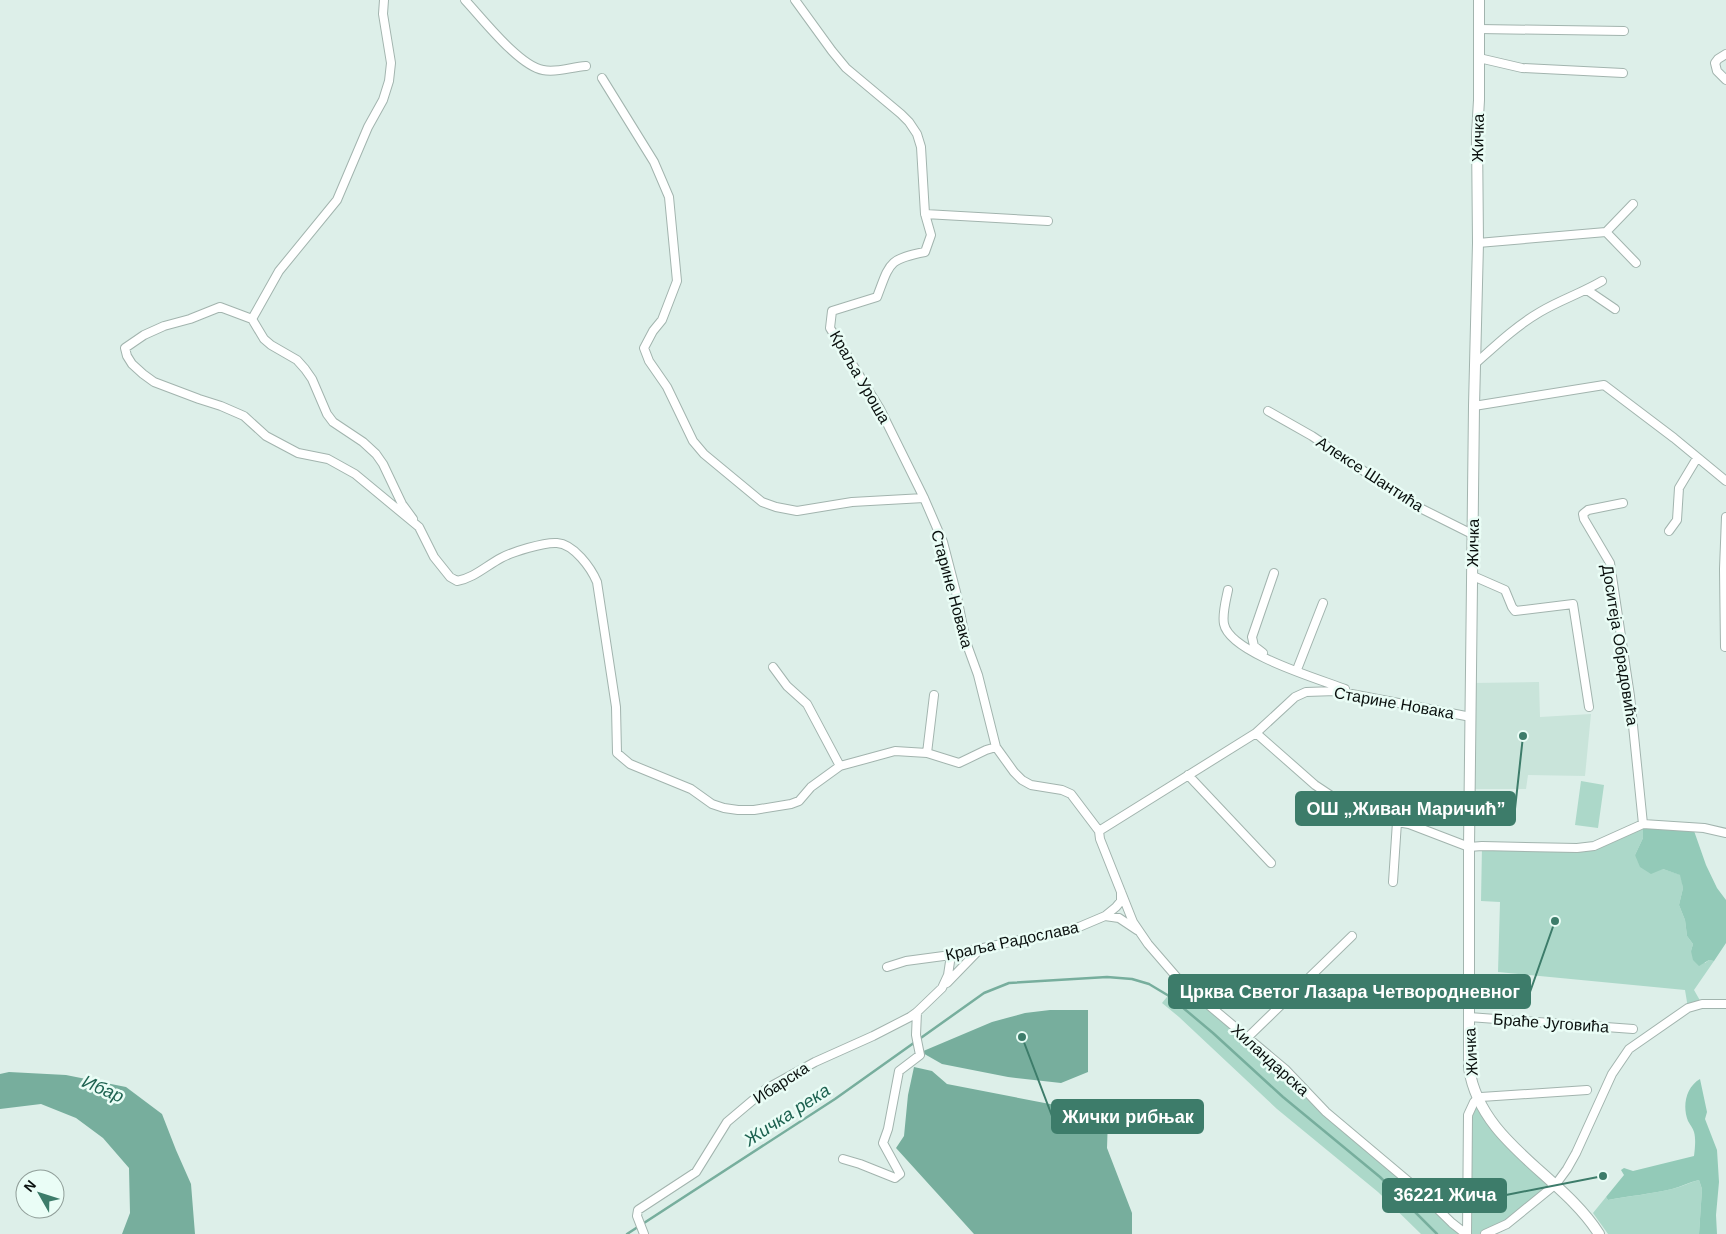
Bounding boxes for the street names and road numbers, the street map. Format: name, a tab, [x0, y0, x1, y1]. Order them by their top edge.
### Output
street label: Жичка	[1469, 114, 1487, 162]
street label: Краља Уроша	[827, 328, 893, 426]
street label: Алексе Шантића	[1313, 433, 1427, 515]
street label: Жичка	[1464, 519, 1482, 567]
street label: Старине Новака	[928, 528, 976, 650]
street label: Доситеја Обрадовића	[1599, 563, 1641, 727]
street label: Старине Новака	[1333, 684, 1455, 722]
street label: Краља Радослава	[944, 919, 1080, 963]
street label: Браће Југовића	[1492, 1010, 1610, 1036]
street label: Хиландарска	[1228, 1021, 1312, 1099]
street label: Жичка	[1461, 1027, 1481, 1077]
street label: Ибарска	[750, 1059, 812, 1107]

